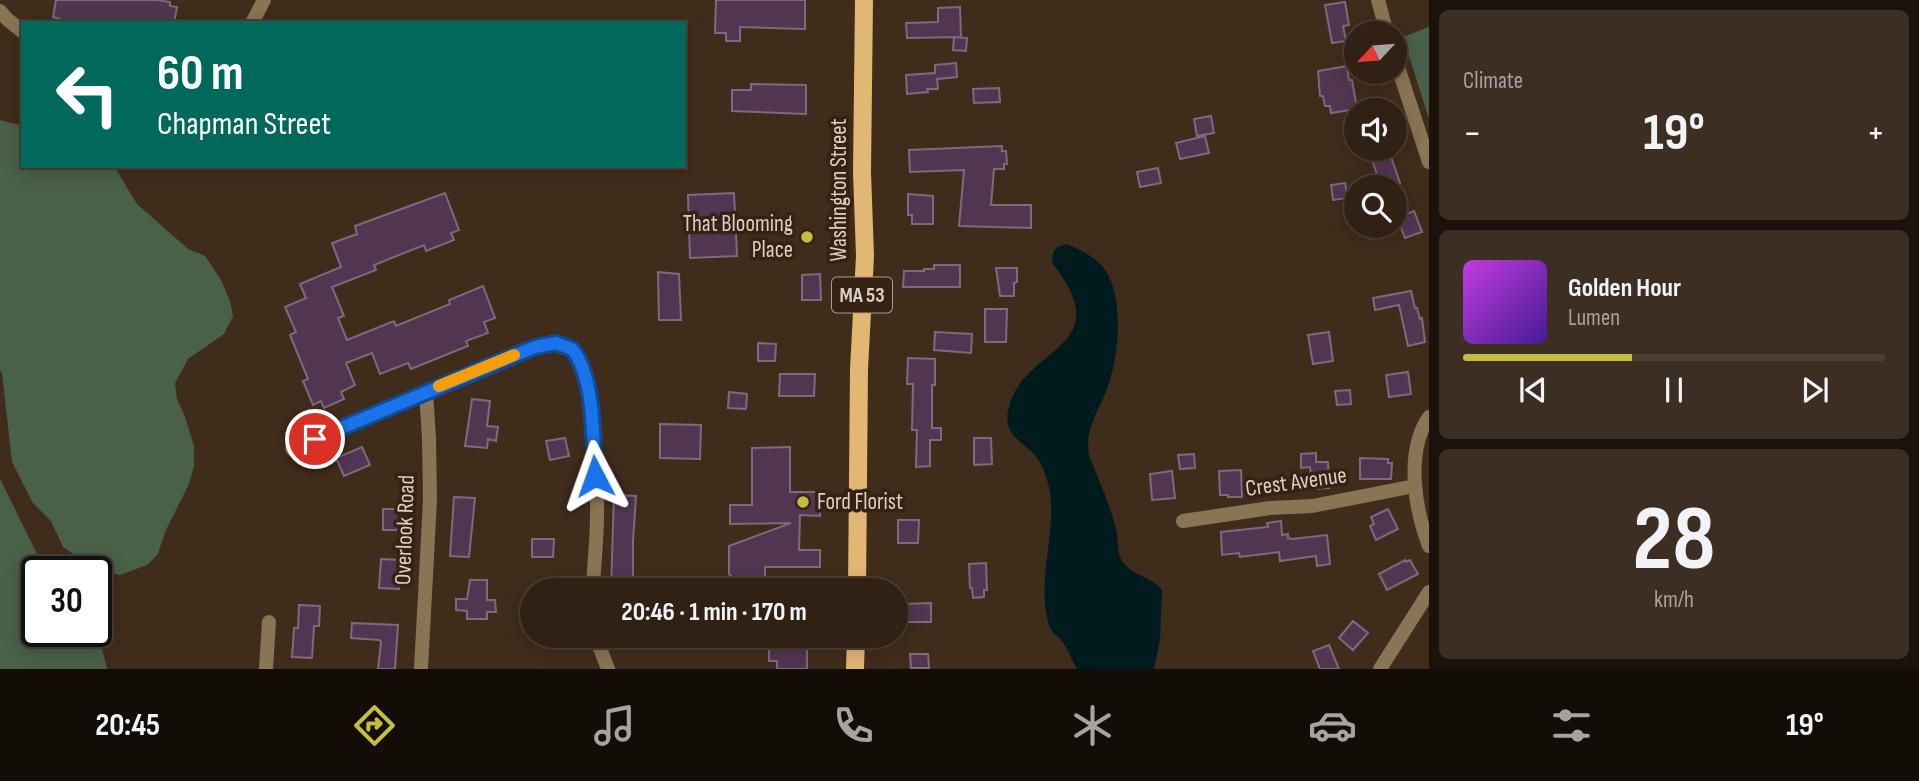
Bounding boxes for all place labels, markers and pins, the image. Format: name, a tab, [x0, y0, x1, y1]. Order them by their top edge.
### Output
place label: That Blooming Place	[683, 210, 793, 264]
marker: That Blooming Place	[799, 229, 815, 245]
pin	[285, 409, 345, 469]
place label: Ford Florist	[817, 488, 903, 516]
marker: Ford Florist	[795, 494, 811, 510]

